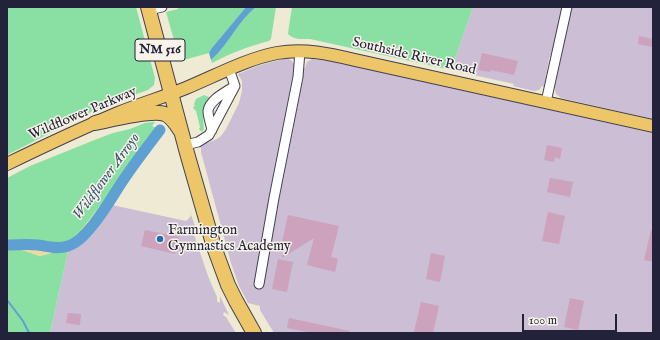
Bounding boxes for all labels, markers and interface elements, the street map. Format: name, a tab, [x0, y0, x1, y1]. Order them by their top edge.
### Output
street label: Southside River Road	[351, 35, 477, 79]
road number: NM 516	[135, 39, 185, 61]
street label: Wildflower Parkway	[27, 84, 139, 144]
water label: Wildflower Arroyo	[70, 130, 144, 224]
place label: Farmington Gymnastics Academy	[168, 223, 291, 256]
marker: Farmington Gymnastics Academy	[155, 234, 165, 244]
scale bar	[524, 306, 619, 332]
text: 100 m	[529, 313, 557, 328]

